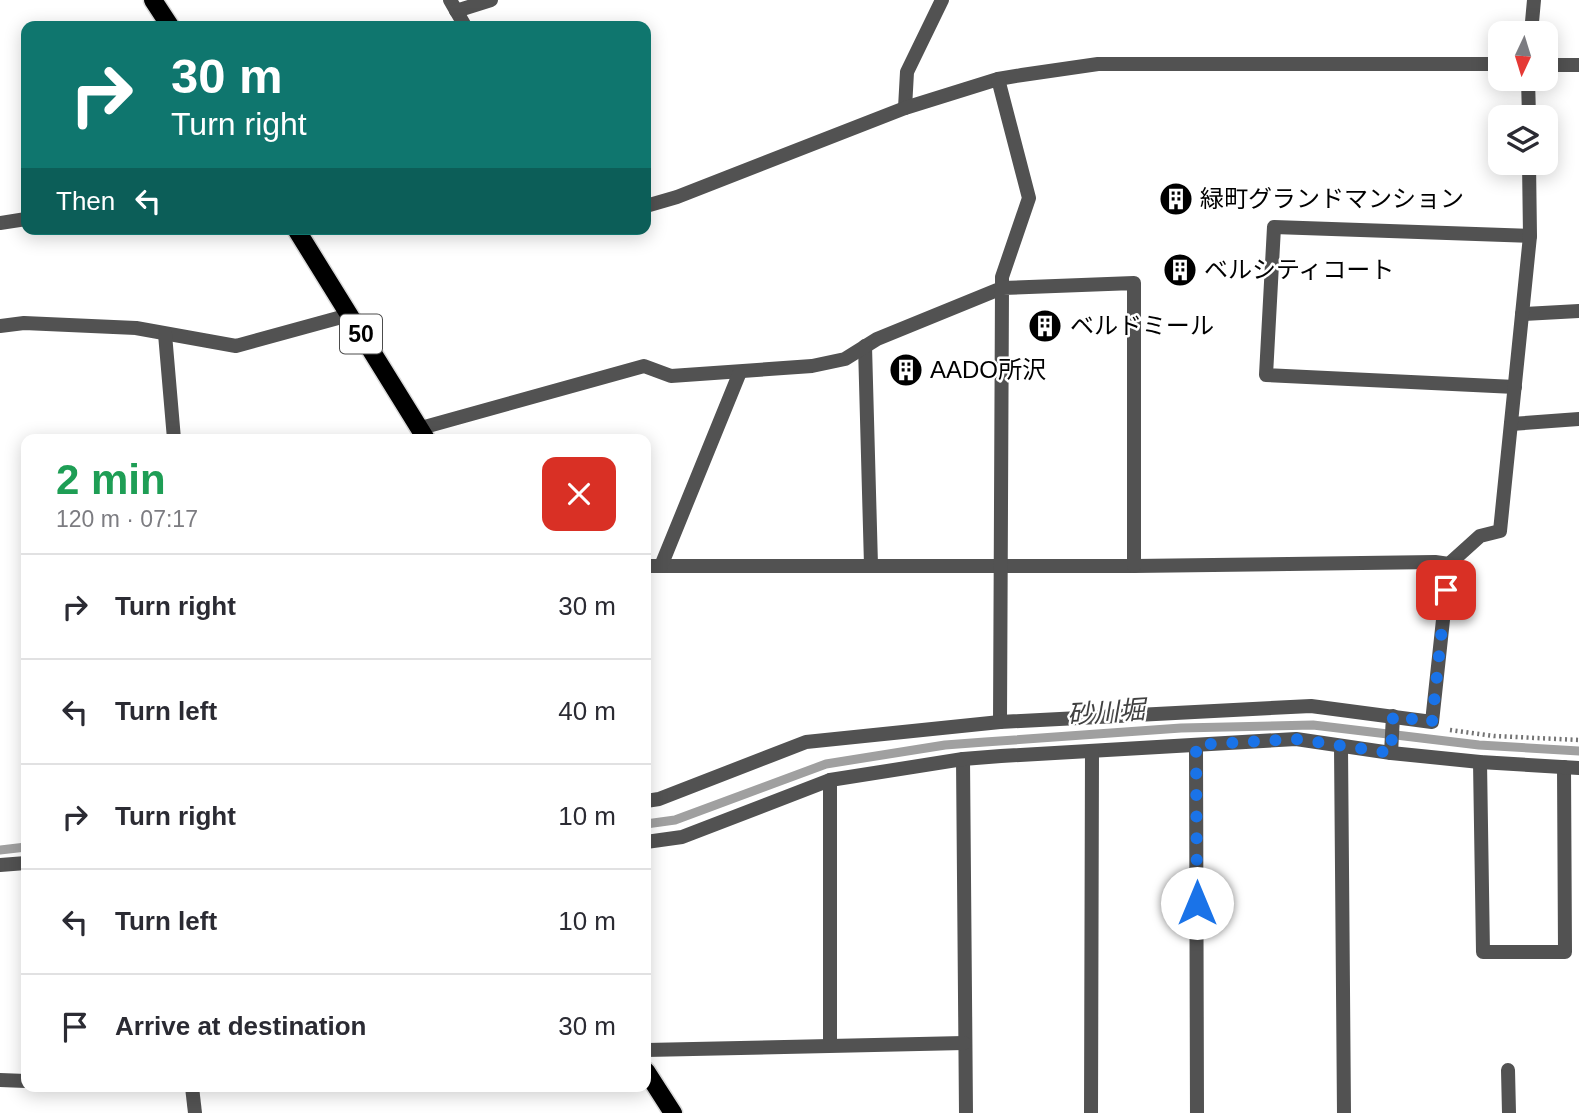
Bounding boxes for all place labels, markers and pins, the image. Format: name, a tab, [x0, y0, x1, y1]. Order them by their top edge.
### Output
building icon: 緑町グランドマンション	[1157, 180, 1195, 218]
place label: 緑町グランドマンション	[1200, 185, 1464, 212]
building icon: ベルシティコート	[1161, 251, 1199, 289]
place label: ベルシティコート	[1204, 256, 1395, 283]
building icon: ベルドミール	[1026, 307, 1064, 345]
place label: ベルドミール	[1070, 312, 1214, 339]
building icon: AADO所沢	[887, 351, 925, 389]
place label: AADO所沢	[930, 356, 1046, 383]
pin	[1416, 560, 1476, 620]

